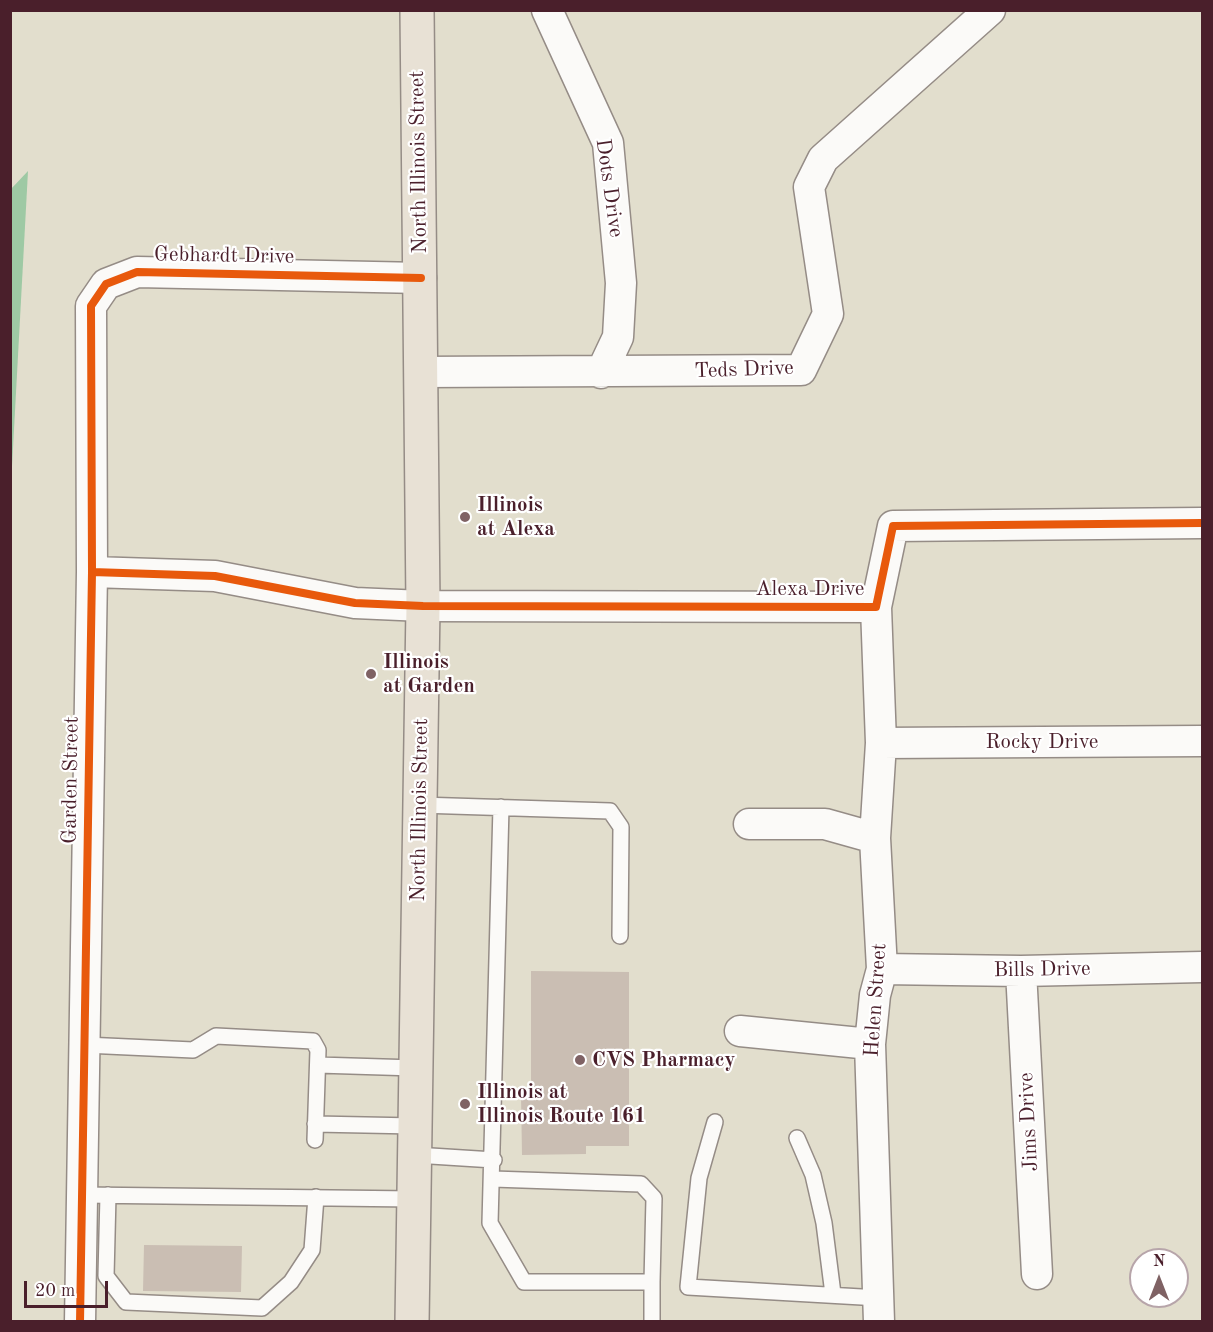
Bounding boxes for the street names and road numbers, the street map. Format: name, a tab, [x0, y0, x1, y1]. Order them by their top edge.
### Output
street label: North Illinois Street	[405, 70, 433, 254]
street label: Dots Drive	[590, 137, 628, 239]
street label: Gebhardt Drive	[154, 242, 294, 270]
street label: Teds Drive	[694, 356, 794, 384]
street label: Alexa Drive	[756, 576, 864, 602]
street label: Garden Street	[57, 716, 85, 844]
street label: North Illinois Street	[406, 718, 434, 902]
street label: Rocky Drive	[986, 729, 1098, 755]
street label: Helen Street	[859, 942, 893, 1058]
street label: Bills Drive	[993, 957, 1091, 983]
street label: Jims Drive	[1014, 1072, 1044, 1172]

